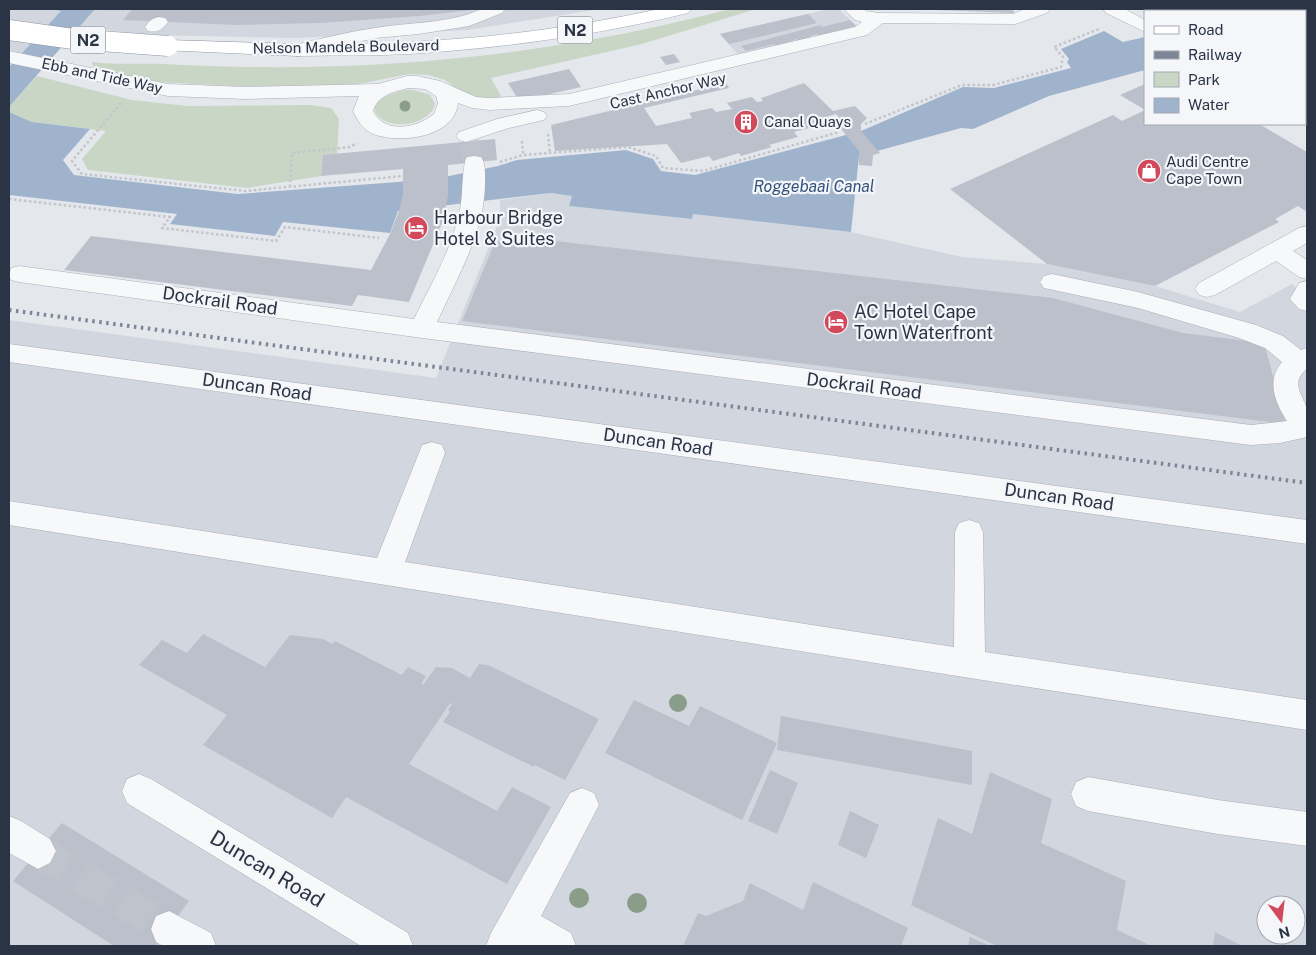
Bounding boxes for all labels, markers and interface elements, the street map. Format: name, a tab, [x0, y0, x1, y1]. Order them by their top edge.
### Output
legend	[1144, 10, 1306, 125]
road number: N2	[558, 16, 592, 44]
text: Road	[1188, 21, 1224, 38]
road number: N2	[70, 26, 106, 54]
street label: Nelson Mandela Boulevard	[253, 36, 439, 57]
text: Railway	[1188, 46, 1242, 63]
street label: Ebb and Tide Way	[40, 54, 164, 97]
street label: Cast Anchor Way	[608, 69, 728, 112]
text: Park	[1188, 71, 1220, 88]
text: Water	[1188, 96, 1230, 113]
building icon: Canal Quays	[733, 109, 759, 135]
place label: Canal Quays	[764, 113, 851, 130]
place label: Audi Centre Cape Town	[1166, 153, 1249, 187]
shop icon: Audi Centre Cape Town	[1136, 158, 1162, 184]
water label: Roggebaai Canal	[753, 177, 875, 196]
place label: Harbour Bridge Hotel & Suites	[434, 207, 563, 249]
hotel icon: Harbour Bridge Hotel & Suites	[403, 215, 429, 241]
street label: Dockrail Road	[161, 282, 279, 319]
place label: AC Hotel Cape Town Waterfront	[854, 301, 993, 343]
hotel icon: AC Hotel Cape Town Waterfront	[823, 309, 849, 335]
street label: Duncan Road	[201, 368, 313, 405]
street label: Dockrail Road	[805, 368, 923, 403]
street label: Duncan Road	[602, 423, 714, 460]
street label: Duncan Road	[1003, 478, 1115, 515]
street label: Duncan Road	[206, 825, 329, 912]
north arrow	[1256, 895, 1306, 945]
text: N	[1277, 923, 1292, 942]

